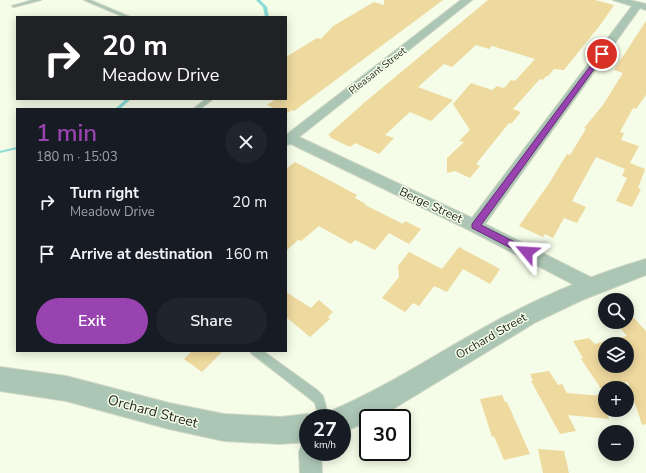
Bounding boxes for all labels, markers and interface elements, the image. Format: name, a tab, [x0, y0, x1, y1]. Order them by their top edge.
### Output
text: 20 m	[102, 27, 168, 65]
icon: right	[36, 32, 88, 84]
pin	[585, 37, 619, 71]
icon: arrive	[591, 43, 613, 65]
street label: Pleasant Street	[346, 44, 410, 98]
text: Meadow Drive	[102, 63, 219, 87]
text: 1 min	[36, 117, 97, 149]
button: close	[225, 121, 267, 163]
text: 180 m · 15:03	[36, 148, 118, 166]
text: Turn right	[70, 183, 139, 203]
street label: Berge Street	[397, 183, 466, 227]
icon: right	[36, 191, 58, 213]
text: 20 m	[232, 192, 267, 212]
text: Meadow Drive	[70, 203, 155, 221]
position arrow	[506, 231, 548, 273]
icon: arrive	[36, 243, 58, 265]
text: Arrive at destination	[70, 244, 213, 264]
text: 160 m	[225, 244, 268, 264]
map controls	[598, 293, 634, 461]
button: search	[598, 293, 634, 329]
button: Exit	[36, 298, 148, 344]
button: Share	[156, 298, 267, 344]
street label: Orchard Street	[453, 309, 530, 363]
button: layers	[598, 337, 634, 373]
button: +	[598, 381, 634, 417]
street label: Orchard Street	[106, 390, 200, 433]
speed limit sign: 30	[359, 409, 411, 461]
text: 27	[313, 416, 337, 443]
button: −	[598, 425, 634, 461]
text: km/h	[314, 438, 336, 452]

